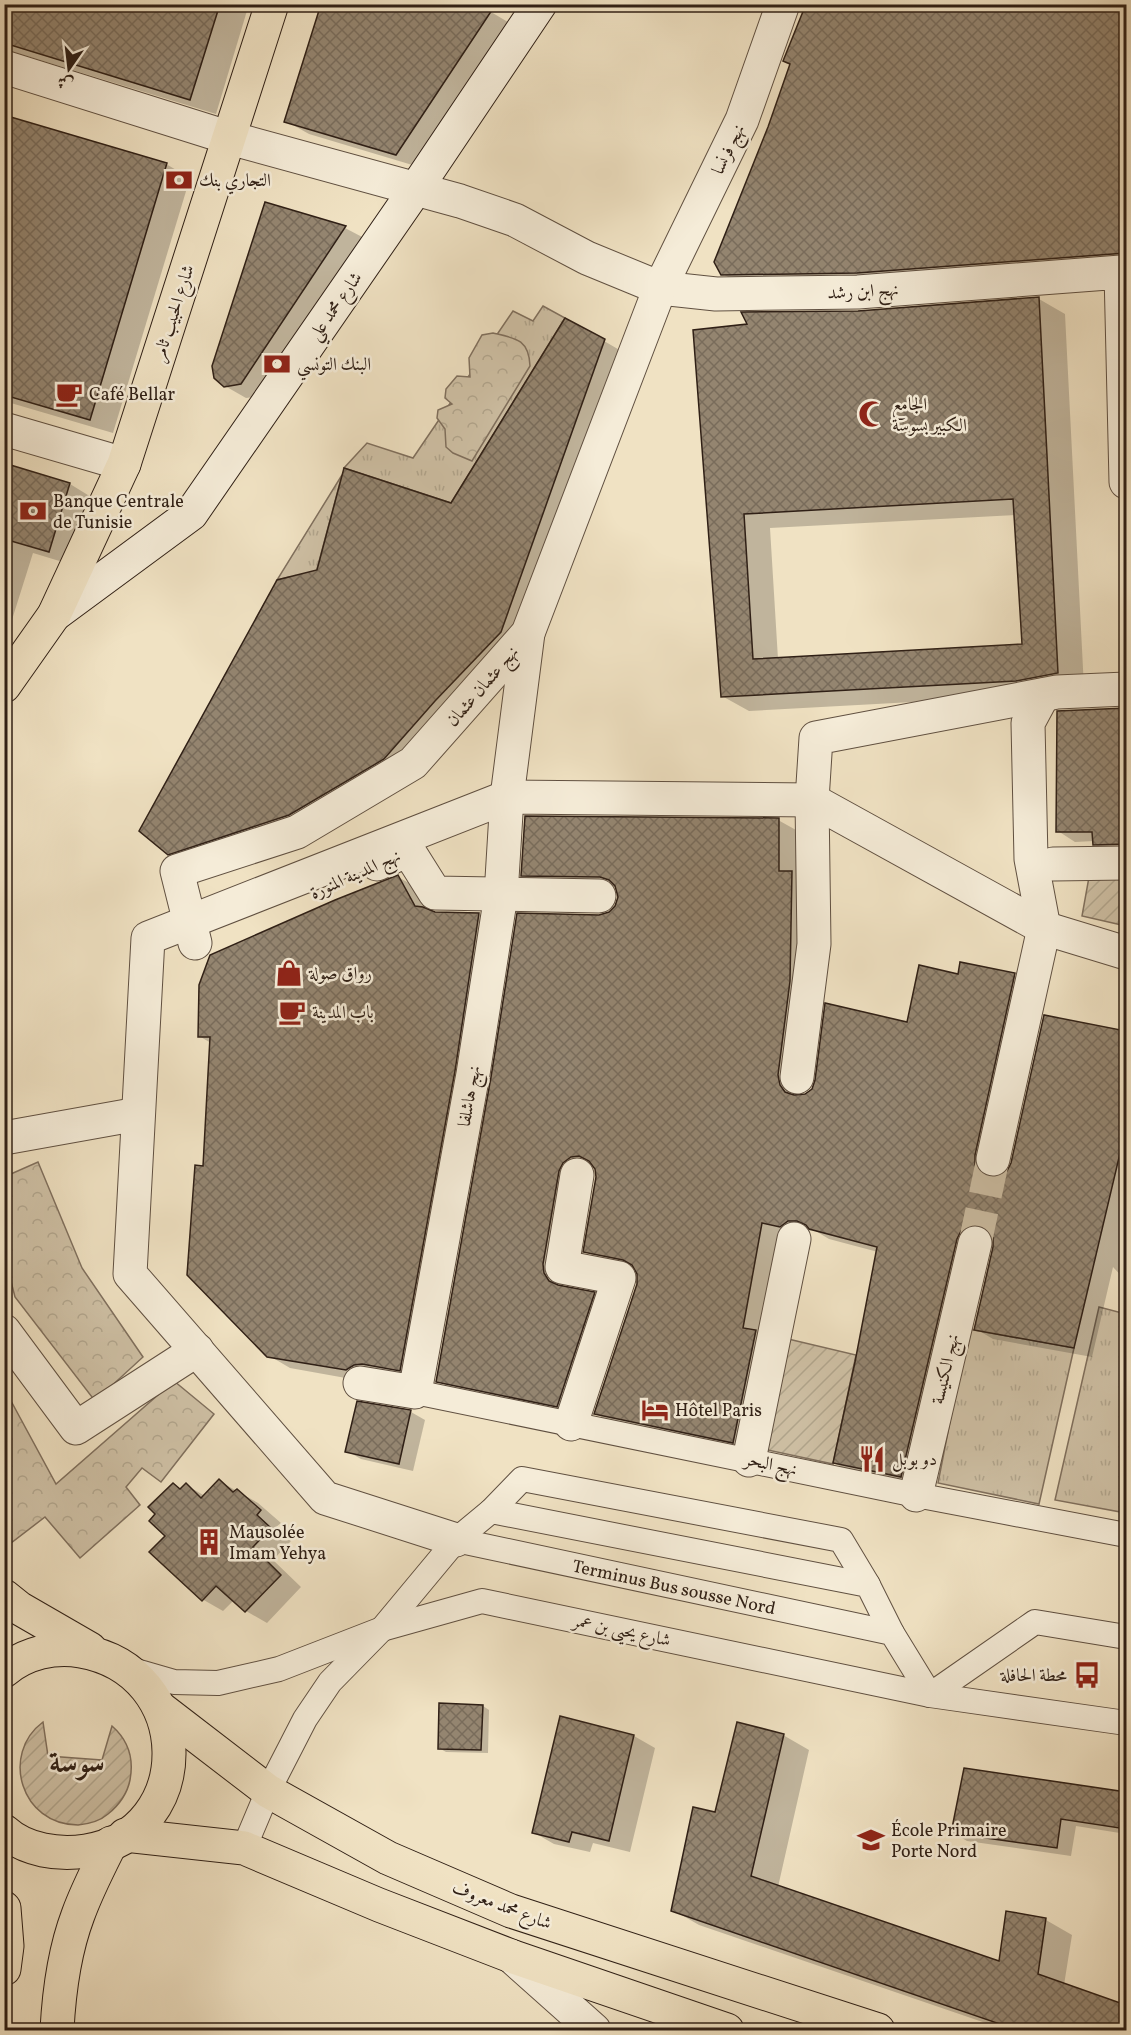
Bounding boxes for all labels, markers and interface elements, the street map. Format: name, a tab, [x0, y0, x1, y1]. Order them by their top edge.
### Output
north arrow	[39, 39, 99, 99]
text: ش	[55, 69, 76, 94]
street label: نهج فرنسا	[706, 120, 754, 180]
bank icon: التجاري بنك	[164, 165, 194, 195]
place label: التجاري بنك	[199, 169, 271, 195]
street label: شارع الحبيب ثامر	[147, 262, 203, 366]
street label: شارع محمد علي	[303, 267, 372, 348]
street label: نهج ابن رشد	[827, 278, 900, 309]
bank icon: البنك التونسي	[262, 349, 292, 379]
place label: البنك التونسي	[297, 353, 371, 381]
cafe icon: Café Bellar	[54, 379, 84, 409]
place label: Café Bellar	[89, 383, 175, 408]
place label: الجامع الكبير بسوسة	[892, 393, 967, 439]
mosque icon: الجامع الكبير بسوسة	[857, 399, 887, 429]
place label: Banque Centrale de Tunisie	[53, 490, 184, 536]
bank icon: Banque Centrale de Tunisie	[18, 496, 48, 526]
street label: نهج عثمان عثمان	[441, 641, 527, 734]
street label: نهج المدينة المنورة	[306, 844, 406, 908]
shop icon: رواق صولة	[274, 958, 304, 988]
place label: رواق صولة	[308, 962, 372, 987]
cafe icon: باب المدينة	[277, 997, 307, 1027]
place label: باب المدينة	[312, 1001, 374, 1026]
street label: نهج هاشلفا	[453, 1064, 490, 1129]
street label: نهج الكنيسة	[926, 1332, 969, 1407]
hotel icon: Hôtel Paris	[640, 1395, 670, 1425]
place label: Hôtel Paris	[675, 1399, 762, 1424]
restaurant icon: دو بوبل	[857, 1444, 887, 1474]
street label: نهج البحر	[740, 1447, 799, 1485]
place label: دو بوبل	[892, 1448, 937, 1473]
place label: Mausolée Imam Yehya	[229, 1521, 326, 1567]
building icon: Mausolée Imam Yehya	[194, 1527, 224, 1557]
street label: Terminus Bus sousse Nord	[570, 1555, 778, 1622]
street label: شارع يحيى بن عمر	[568, 1609, 673, 1655]
bus stop icon: محطة الحافلة	[1072, 1660, 1102, 1690]
place label: محطة الحافلة	[999, 1664, 1067, 1689]
district label: سوسة	[49, 1743, 105, 1785]
place label: École Primaire Porte Nord	[891, 1819, 1007, 1865]
school or university icon: École Primaire Porte Nord	[856, 1825, 886, 1855]
street label: شارع محمد معروف	[448, 1876, 555, 1938]

